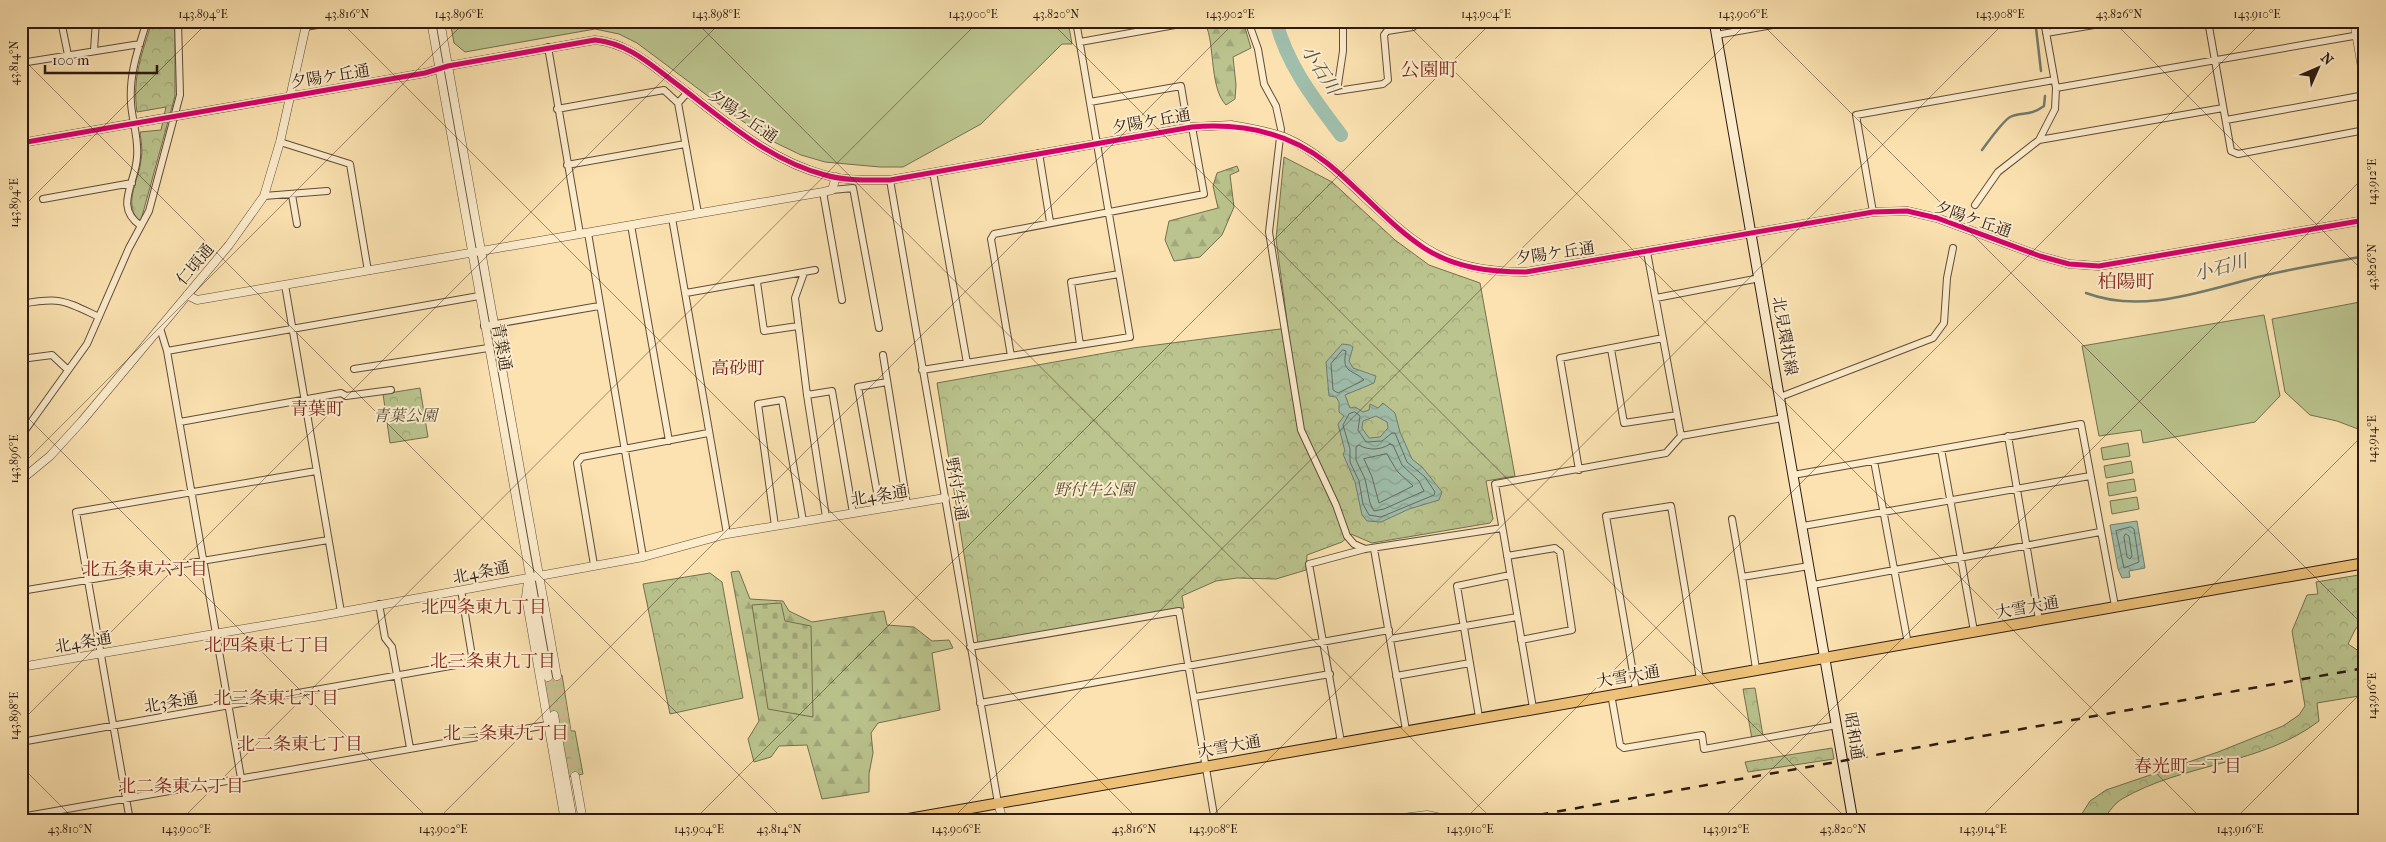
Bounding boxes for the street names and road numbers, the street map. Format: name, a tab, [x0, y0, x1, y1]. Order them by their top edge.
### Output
street label: 夕陽ケ丘通	[289, 60, 371, 92]
street label: 夕陽ケ丘通	[705, 85, 781, 147]
street label: 夕陽ケ丘通	[1110, 105, 1192, 137]
street label: 夕陽ケ丘通	[1932, 197, 2014, 241]
street label: 夕陽ケ丘通	[1514, 238, 1596, 268]
street label: 仁頃通	[172, 240, 218, 288]
street label: 北見環状線	[1769, 295, 1801, 377]
street label: 青葉通	[488, 322, 516, 372]
street label: 野付牛通	[942, 456, 972, 522]
street label: 北4条通	[849, 481, 909, 509]
street label: 北4条通	[451, 557, 511, 587]
street label: 大雪大通	[1994, 592, 2060, 622]
street label: 北4条通	[53, 628, 113, 656]
street label: 大雪大通	[1595, 661, 1661, 691]
street label: 北3条通	[142, 688, 200, 716]
street label: 昭和通	[1840, 711, 1868, 761]
street label: 大雪大通	[1196, 731, 1262, 761]

